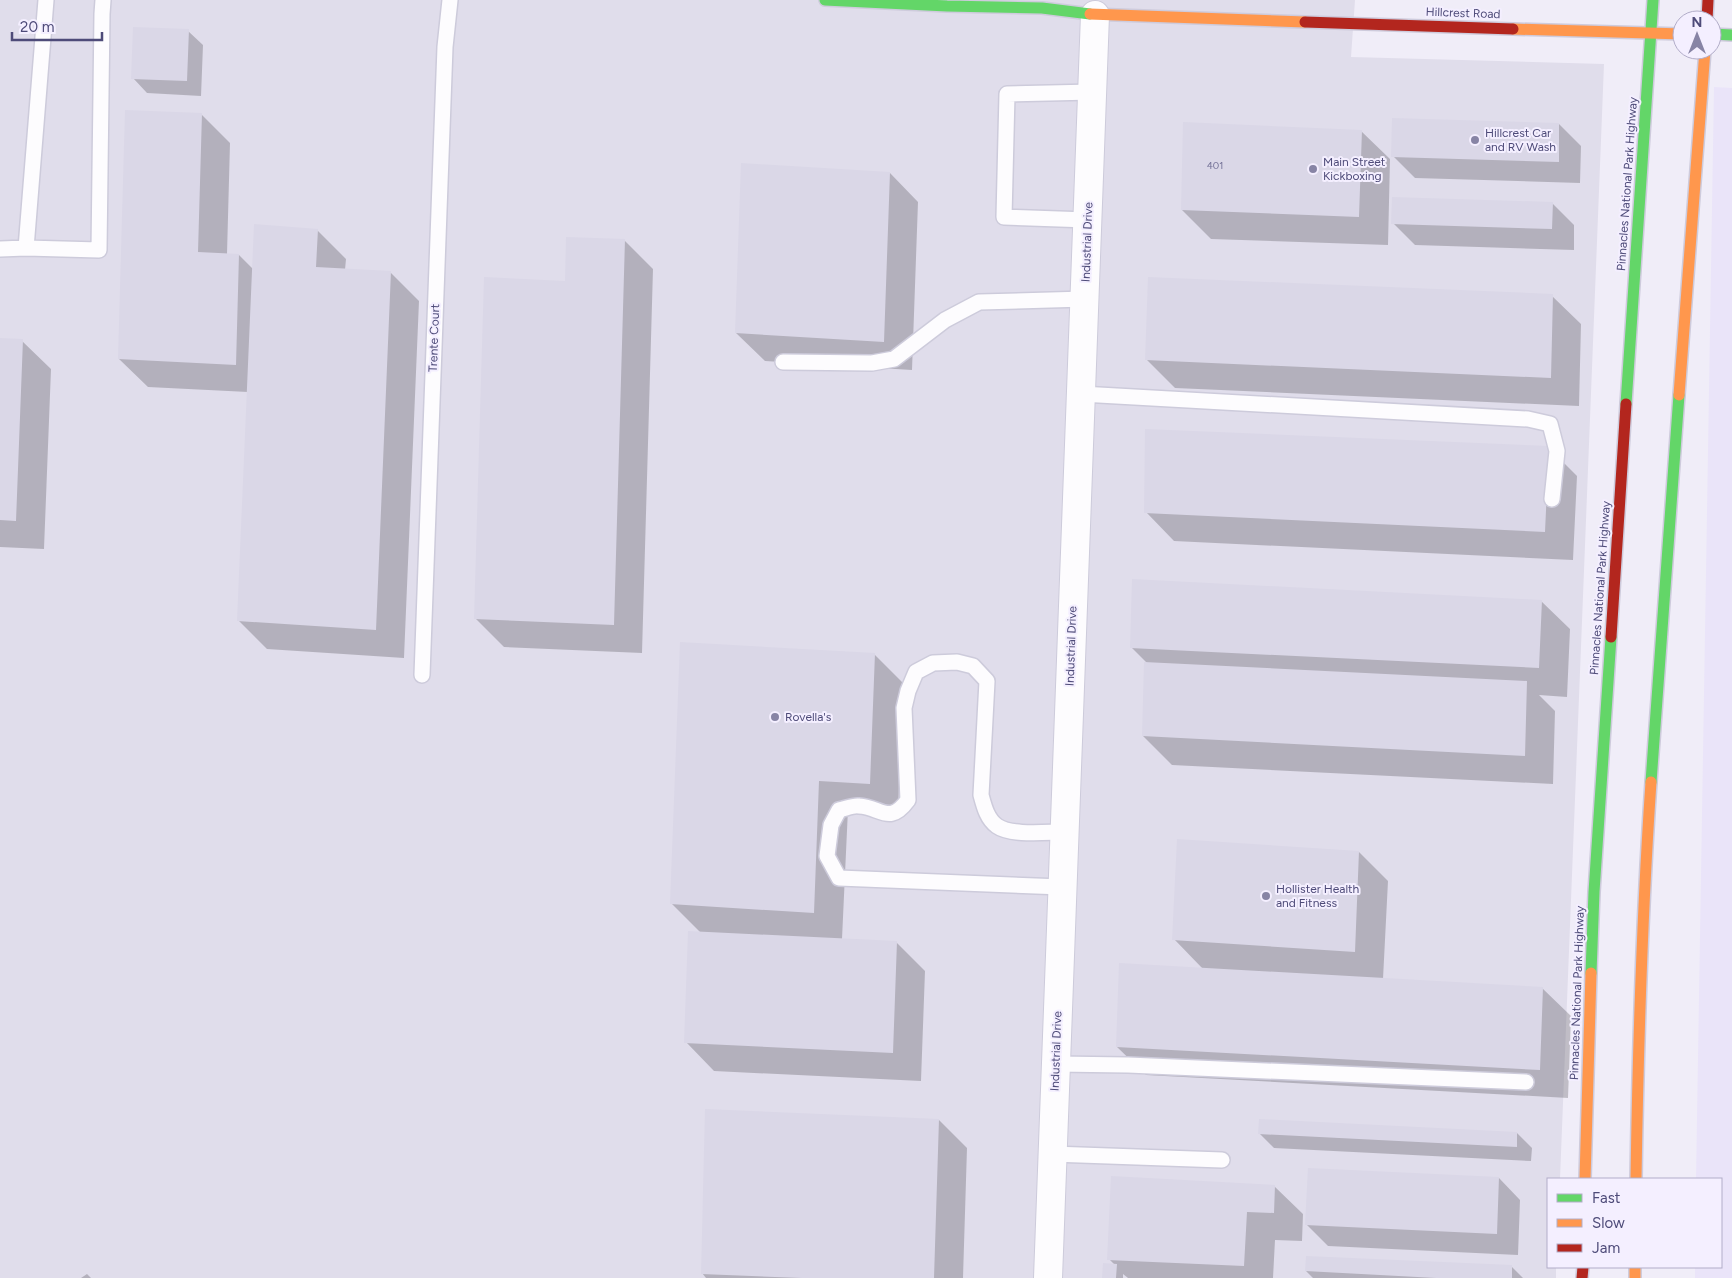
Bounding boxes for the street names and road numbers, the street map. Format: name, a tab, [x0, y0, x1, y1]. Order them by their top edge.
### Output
street label: Hillcrest Road	[1425, 5, 1501, 21]
street label: Pinnacles National Park Highway	[1614, 96, 1640, 271]
street label: Industrial Drive	[1079, 201, 1095, 282]
street label: Trente Court	[426, 303, 442, 372]
street label: Pinnacles National Park Highway	[1587, 500, 1613, 675]
street label: Industrial Drive	[1063, 605, 1079, 686]
street label: Pinnacles National Park Highway	[1567, 905, 1587, 1080]
street label: Industrial Drive	[1048, 1010, 1064, 1091]

